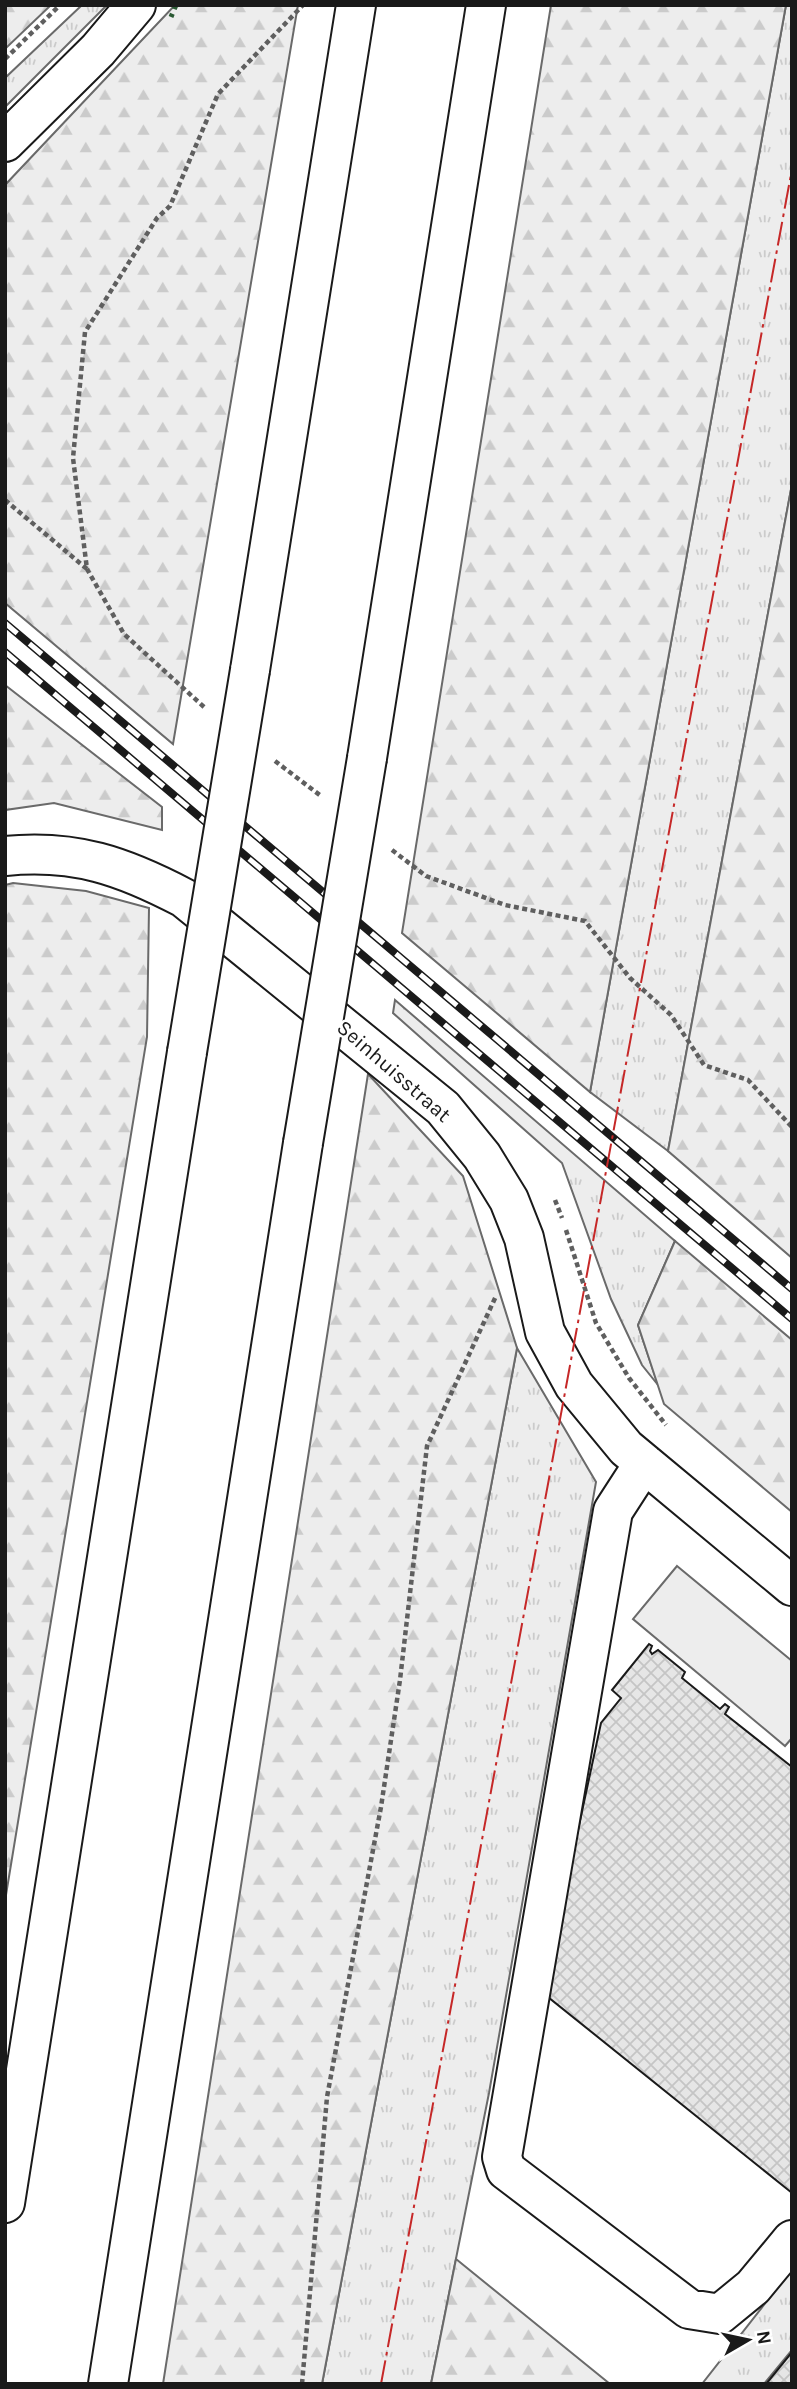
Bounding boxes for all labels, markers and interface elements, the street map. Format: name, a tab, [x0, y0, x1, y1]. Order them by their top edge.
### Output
street label: Seinhuisstraat	[332, 1015, 456, 1127]
north arrow	[713, 2305, 783, 2375]
text: N	[752, 2329, 776, 2346]

